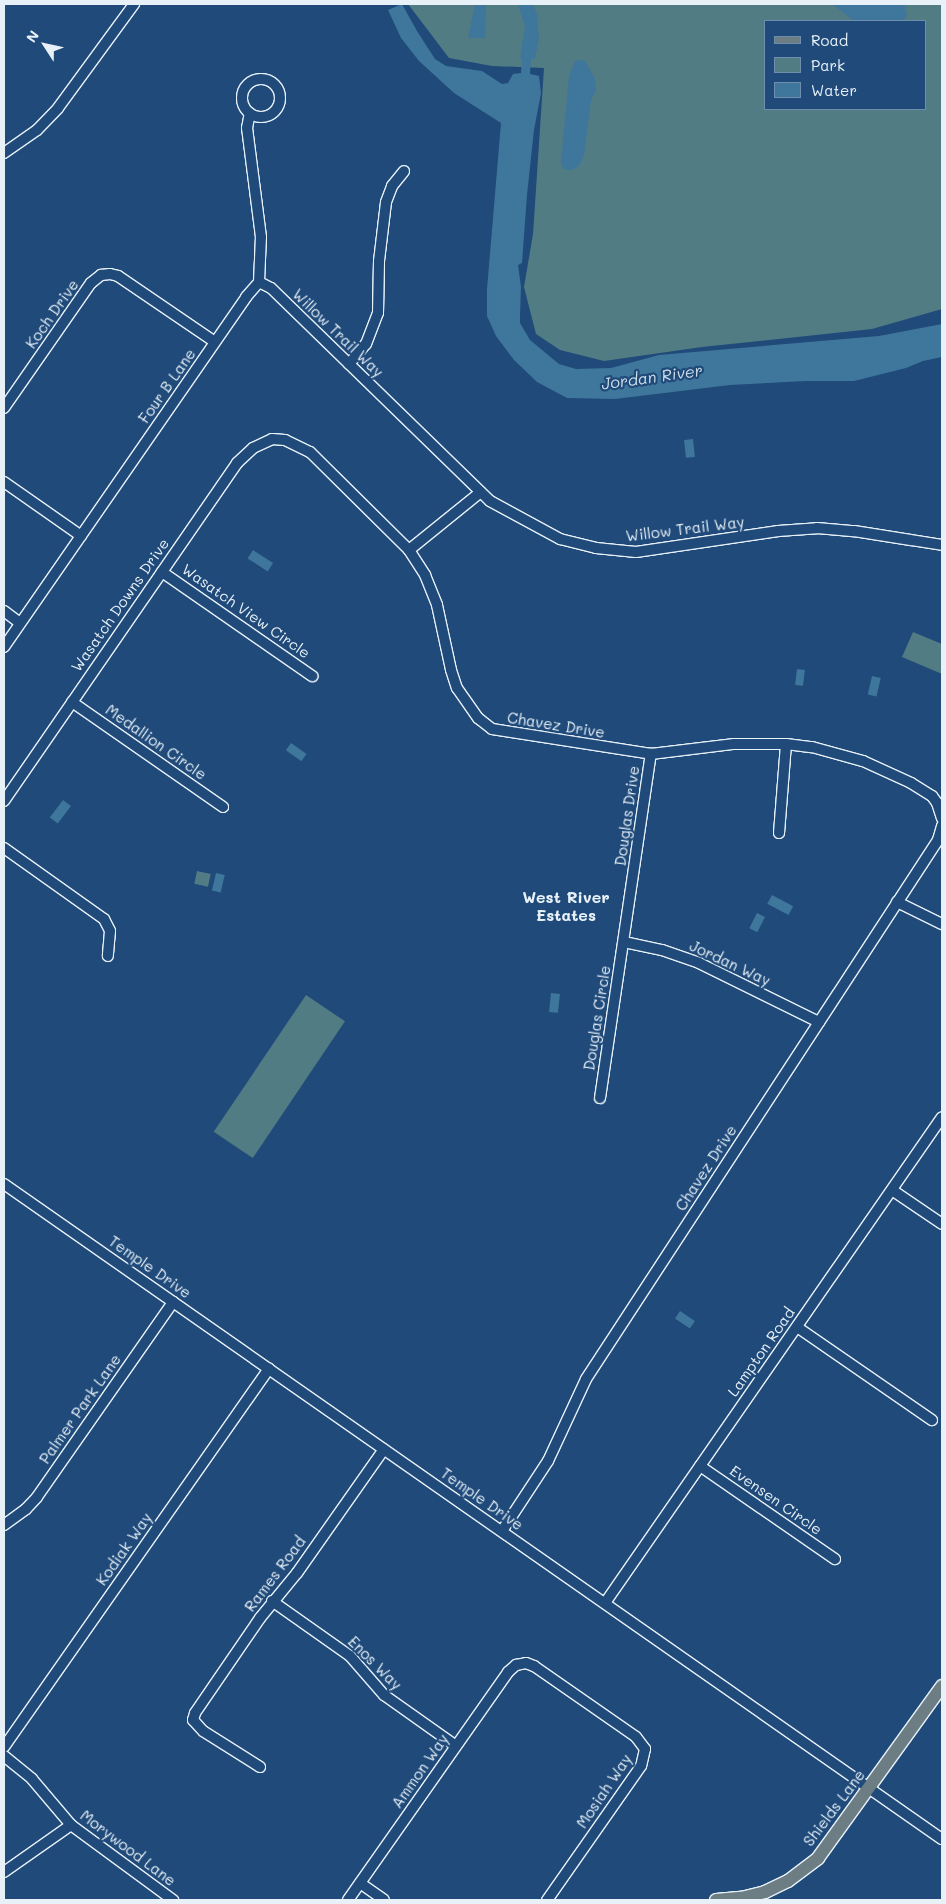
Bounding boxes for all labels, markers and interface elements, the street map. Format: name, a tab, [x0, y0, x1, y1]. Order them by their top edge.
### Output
north arrow	[20, 20, 70, 70]
legend	[764, 20, 926, 110]
text: N	[21, 26, 43, 46]
text: Road	[811, 30, 848, 50]
text: Park	[811, 55, 845, 75]
text: Water	[811, 80, 857, 100]
street label: Koch Drive	[22, 276, 82, 352]
street label: Willow Trail Way	[289, 285, 387, 381]
street label: Four B Lane	[135, 345, 199, 427]
water label: Jordan River	[600, 360, 704, 394]
street label: Willow Trail Way	[625, 513, 745, 545]
street label: Wasatch Downs Drive	[67, 535, 173, 675]
street label: Wasatch View Circle	[178, 560, 314, 662]
street label: Medallion Circle	[102, 701, 210, 783]
street label: Chavez Drive	[506, 708, 606, 742]
street label: Douglas Drive	[611, 765, 643, 867]
district label: West River Estates	[522, 887, 610, 925]
street label: Jordan Way	[687, 936, 773, 990]
street label: Douglas Circle	[580, 964, 614, 1072]
street label: Chavez Drive	[672, 1122, 740, 1214]
street label: Temple Drive	[105, 1232, 195, 1302]
street label: Lampton Road	[724, 1304, 798, 1400]
street label: Palmer Park Lane	[35, 1351, 125, 1467]
street label: Evensen Circle	[726, 1462, 826, 1538]
street label: Temple Drive	[437, 1464, 527, 1534]
street label: Kodiak Way	[92, 1509, 156, 1589]
street label: Rames Road	[241, 1533, 309, 1615]
street label: Enos Way	[345, 1633, 405, 1693]
street label: Ammon Way	[388, 1730, 452, 1812]
street label: Mosiah Way	[573, 1750, 635, 1832]
street label: Shields Lane	[799, 1766, 869, 1850]
street label: Morywood Lane	[77, 1806, 179, 1890]

